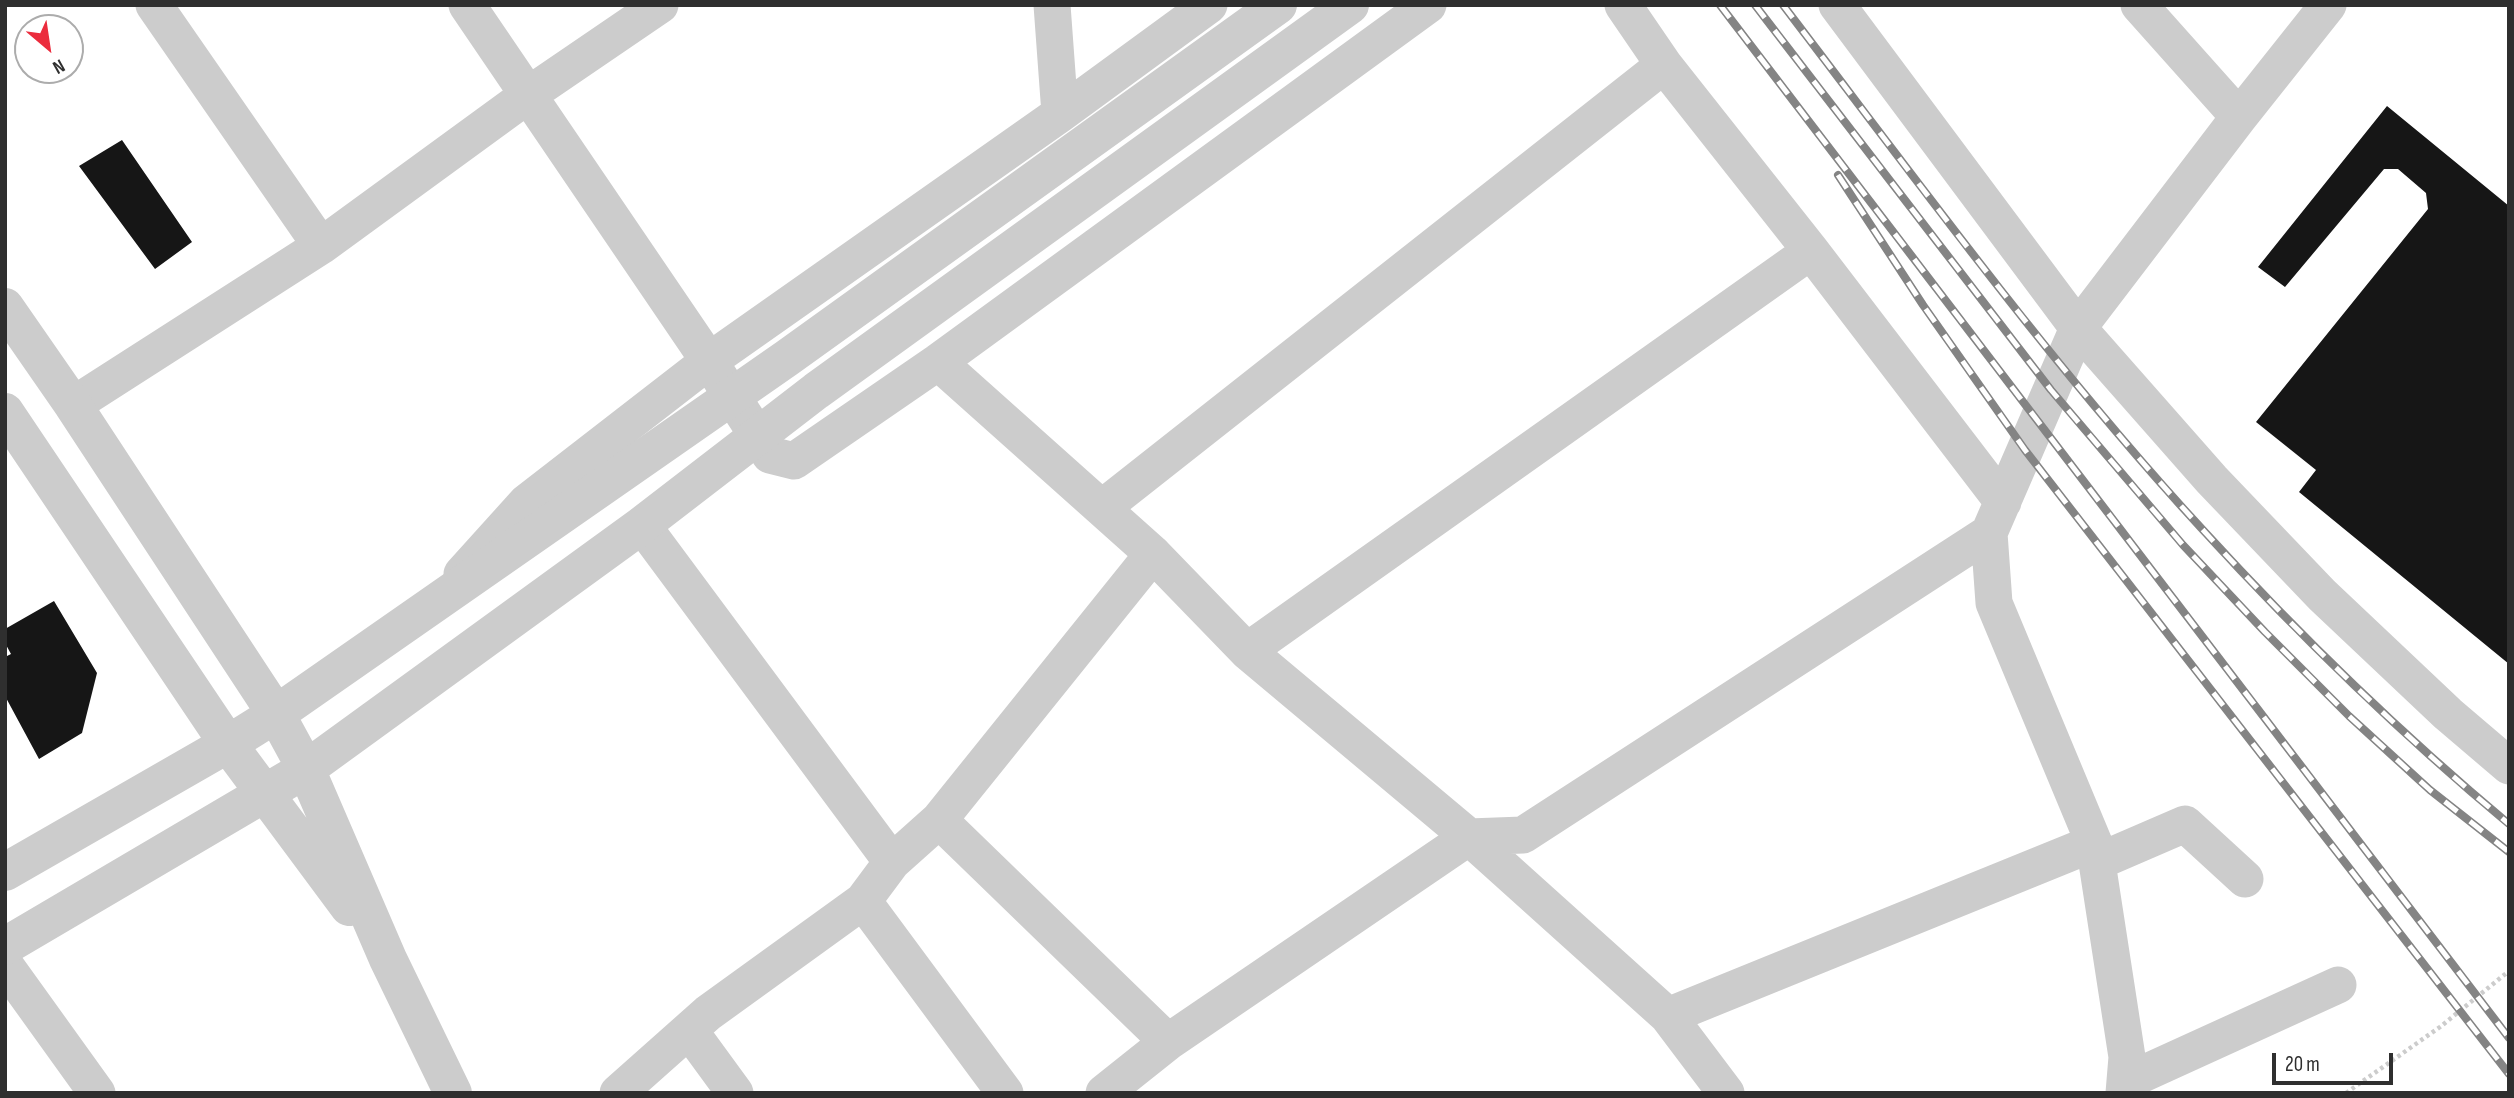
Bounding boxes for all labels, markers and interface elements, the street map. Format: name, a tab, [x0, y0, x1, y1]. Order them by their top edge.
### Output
north arrow	[14, 14, 84, 84]
text: N	[48, 54, 68, 79]
scale bar	[2276, 1038, 2397, 1082]
text: 20 m	[2285, 1052, 2320, 1077]

